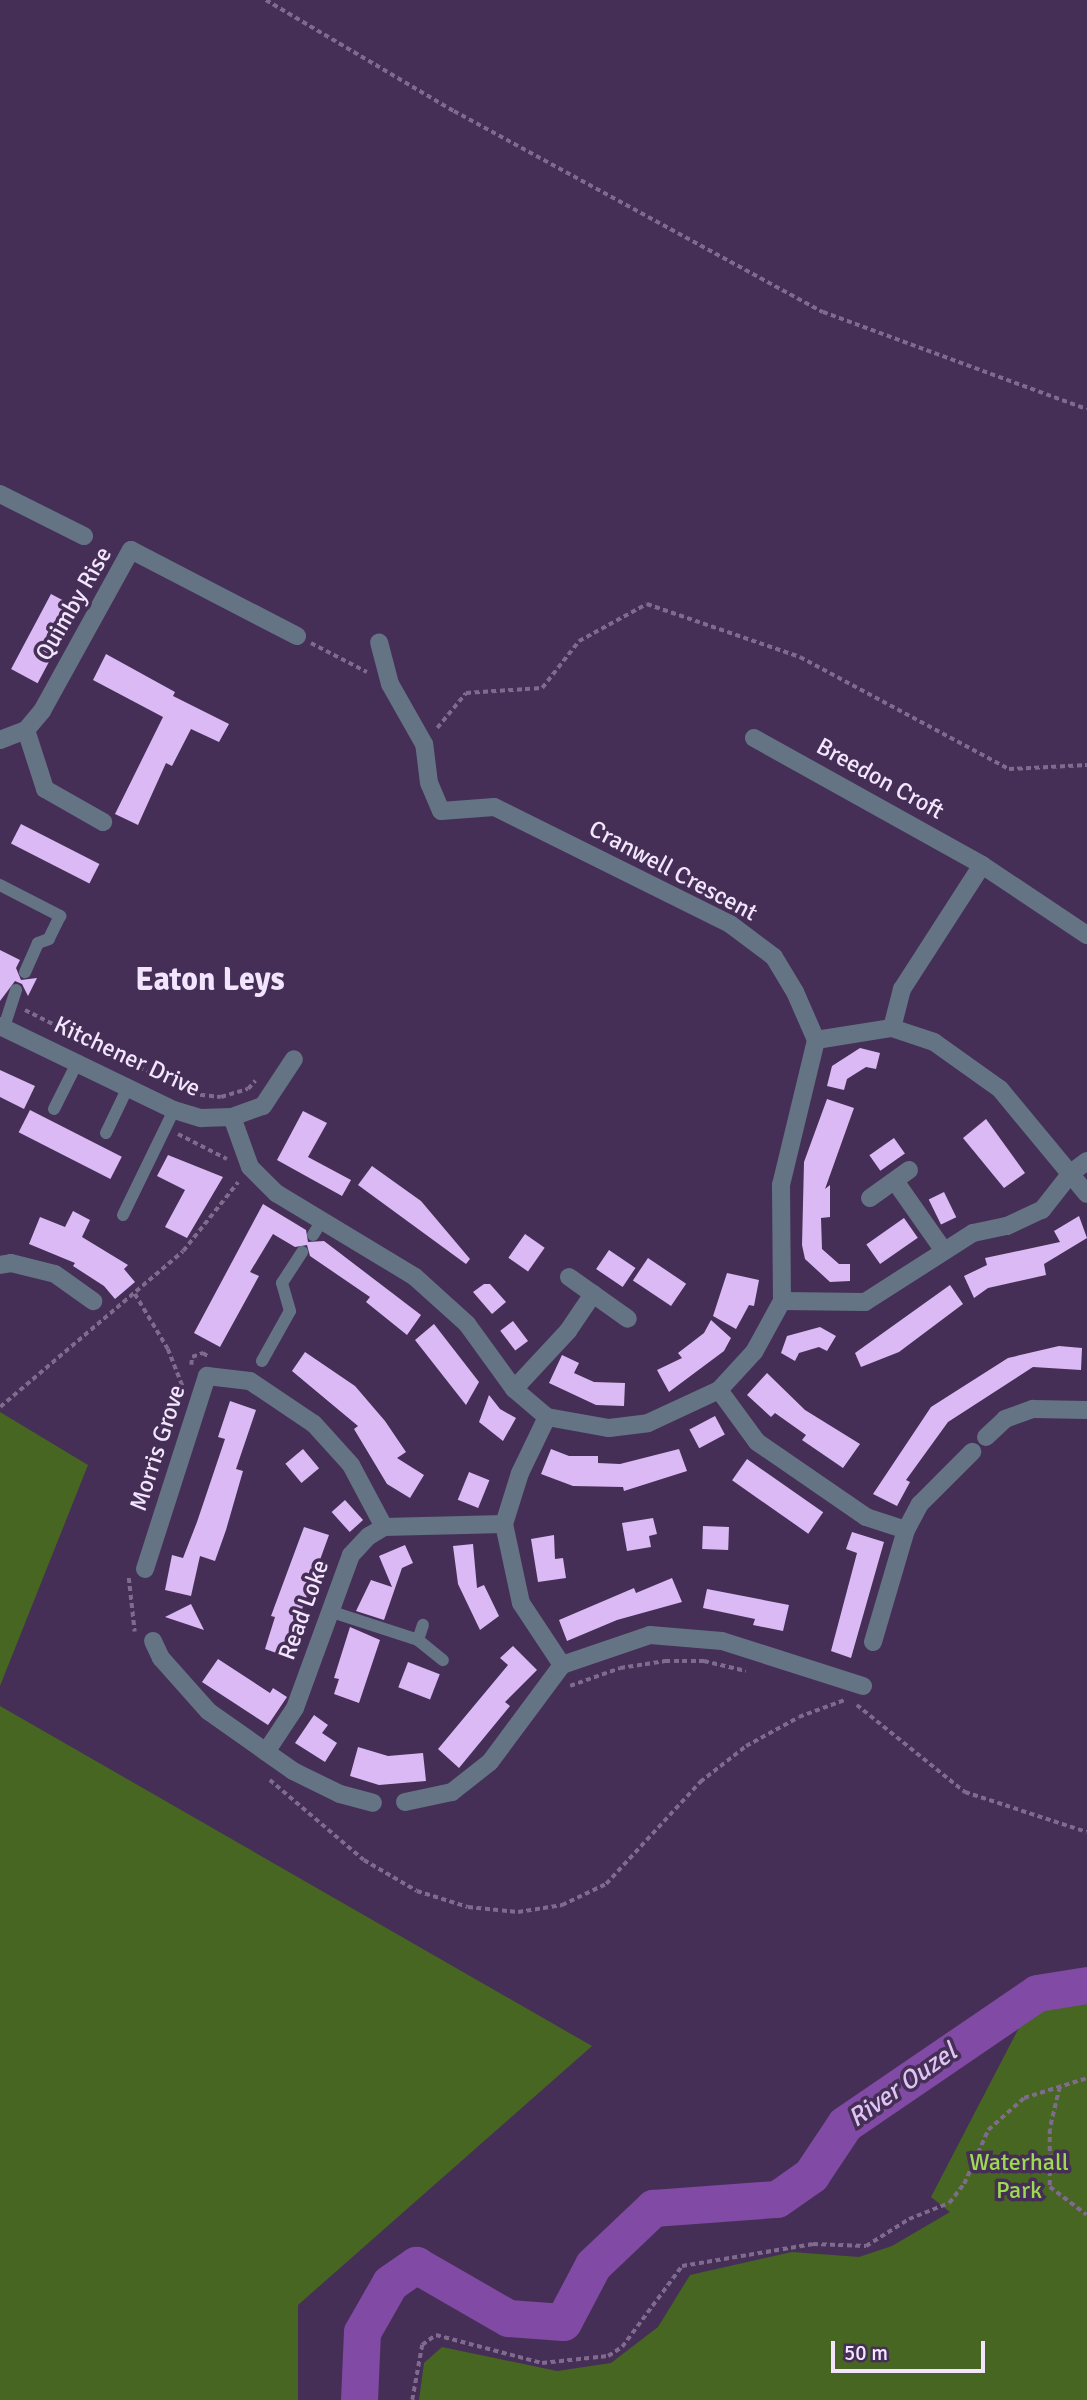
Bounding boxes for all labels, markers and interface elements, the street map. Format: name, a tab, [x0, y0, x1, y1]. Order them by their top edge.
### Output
street label: Quimby Rise	[30, 542, 118, 666]
street label: Breedon Croft	[811, 732, 949, 826]
street label: Cranwell Crescent	[584, 815, 762, 927]
district label: Eaton Leys	[135, 961, 285, 999]
street label: Kitchener Drive	[49, 1011, 205, 1103]
street label: Morris Grove	[124, 1381, 192, 1515]
street label: Read Loke	[273, 1556, 335, 1664]
water label: River Ouzel	[843, 2037, 963, 2135]
park label: Waterhall Park	[969, 2149, 1069, 2205]
scale bar	[835, 2326, 989, 2370]
text: 50 m	[844, 2340, 888, 2366]

